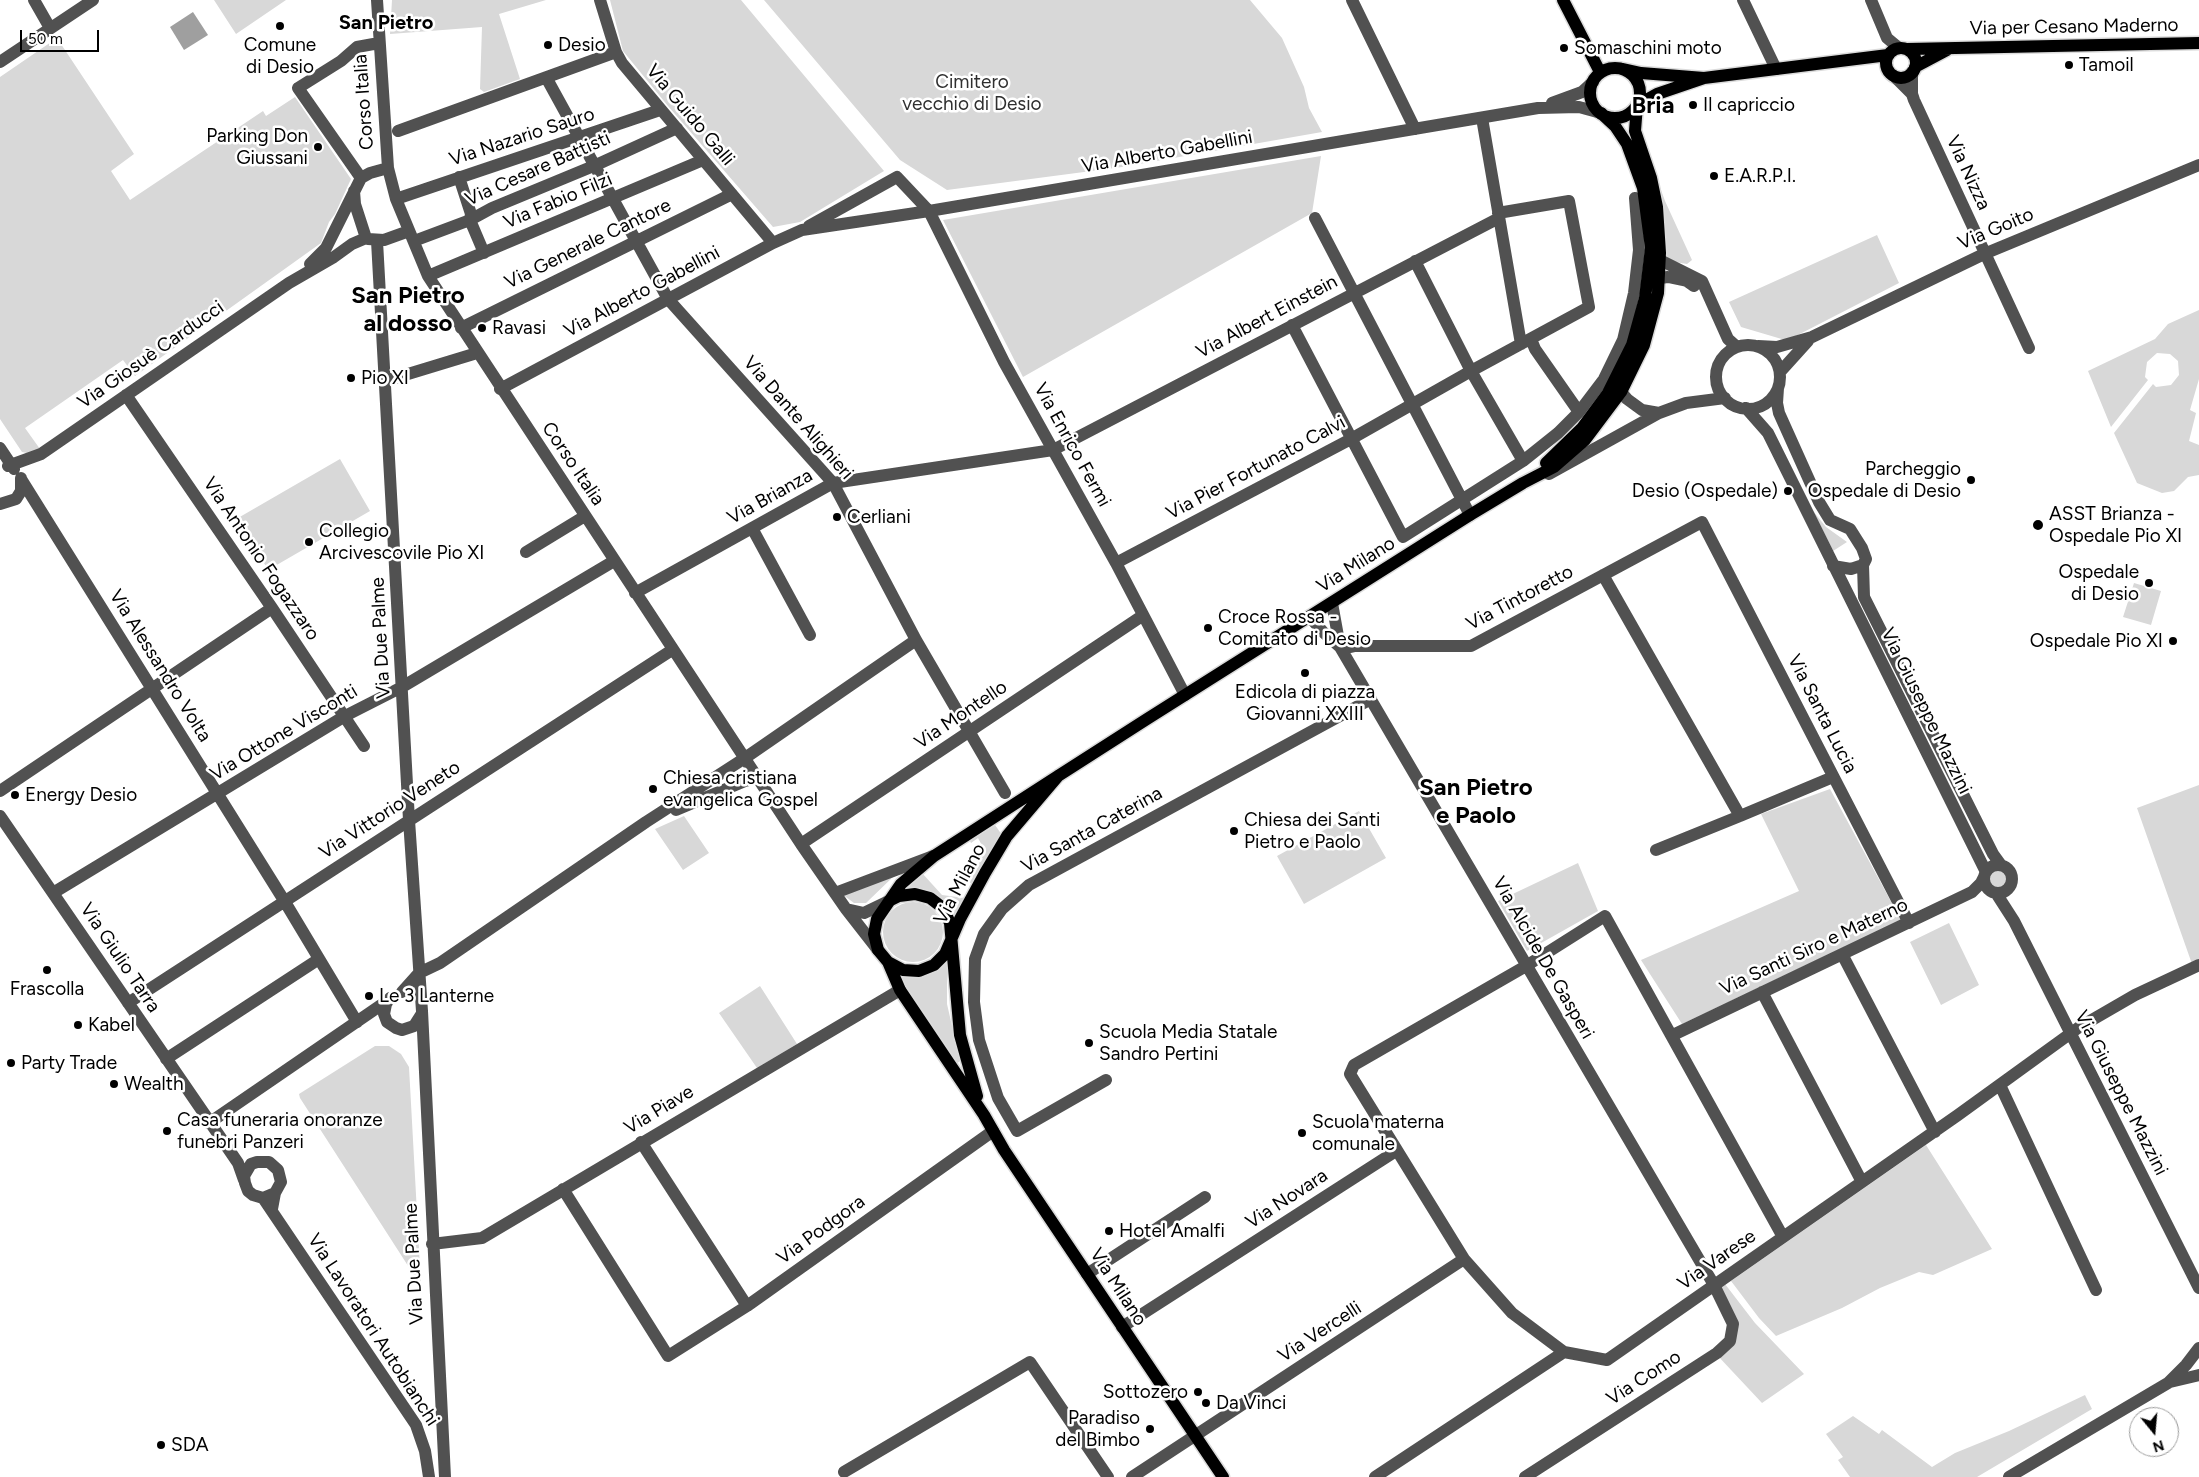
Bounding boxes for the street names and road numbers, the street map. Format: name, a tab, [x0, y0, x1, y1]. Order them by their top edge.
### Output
street label: Via per Cesano Maderno	[1969, 14, 2179, 40]
street label: Corso Italia	[349, 53, 379, 151]
street label: Via Guido Galli	[641, 60, 739, 170]
street label: Via Nazario Sauro	[447, 103, 597, 171]
street label: Via Alberto Gabellini	[1080, 126, 1254, 178]
street label: Via Cesare Battisti	[462, 127, 614, 211]
street label: Via Nizza	[1941, 132, 1995, 214]
street label: Via Fabio Filzi	[500, 168, 616, 234]
street label: Via Generale Cantore	[501, 194, 675, 294]
street label: Via Goito	[1955, 203, 2037, 255]
street label: Via Alberto Gabellini	[560, 241, 724, 343]
street label: Via Albert Einstein	[1193, 270, 1341, 364]
street label: Via Giosuè Carducci	[74, 296, 228, 414]
street label: Via Dante Alighieri	[738, 352, 858, 484]
street label: Via Enrico Fermi	[1029, 379, 1115, 511]
street label: Via Pier Fortunato Calvi	[1163, 411, 1349, 525]
street label: Corso Italia	[537, 418, 609, 510]
street label: Via Brianza	[723, 464, 817, 530]
street label: Via Antonio Fogazzaro	[198, 473, 324, 645]
street label: Via Milano	[1313, 532, 1399, 598]
street label: Via Tintoretto	[1463, 560, 1577, 636]
street label: Via Due Palme	[366, 577, 396, 699]
street label: Via Alessandro Volta	[104, 586, 216, 746]
street label: Via Giuseppe Mazzini	[1876, 624, 1976, 798]
street label: Via Santa Lucia	[1782, 651, 1862, 777]
street label: Via Montello	[910, 676, 1012, 754]
street label: Via Ottone Visconti	[206, 680, 362, 786]
street label: Via Vittorio Veneto	[315, 756, 465, 864]
street label: Via Santa Caterina	[1018, 782, 1166, 878]
street label: Via Milano	[929, 840, 991, 928]
street label: Via Alcide De Gasperi	[1487, 873, 1599, 1043]
street label: Via Santi Siro e Materno	[1716, 893, 1912, 1001]
street label: Via Giulio Tarra	[75, 899, 165, 1017]
street label: Via Giuseppe Mazzini	[2070, 1007, 2172, 1179]
street label: Via Piave	[620, 1080, 698, 1140]
street label: Via Novara	[1242, 1164, 1332, 1234]
street label: Via Podgora	[773, 1190, 869, 1270]
street label: Via Due Palme	[399, 1203, 429, 1325]
street label: Via Varese	[1674, 1225, 1760, 1295]
street label: Via Lavoratori Autobianchi	[302, 1230, 444, 1430]
street label: Via Milano	[1084, 1244, 1152, 1330]
street label: Via Vercelli	[1274, 1297, 1366, 1367]
street label: Via Como	[1603, 1346, 1685, 1410]

